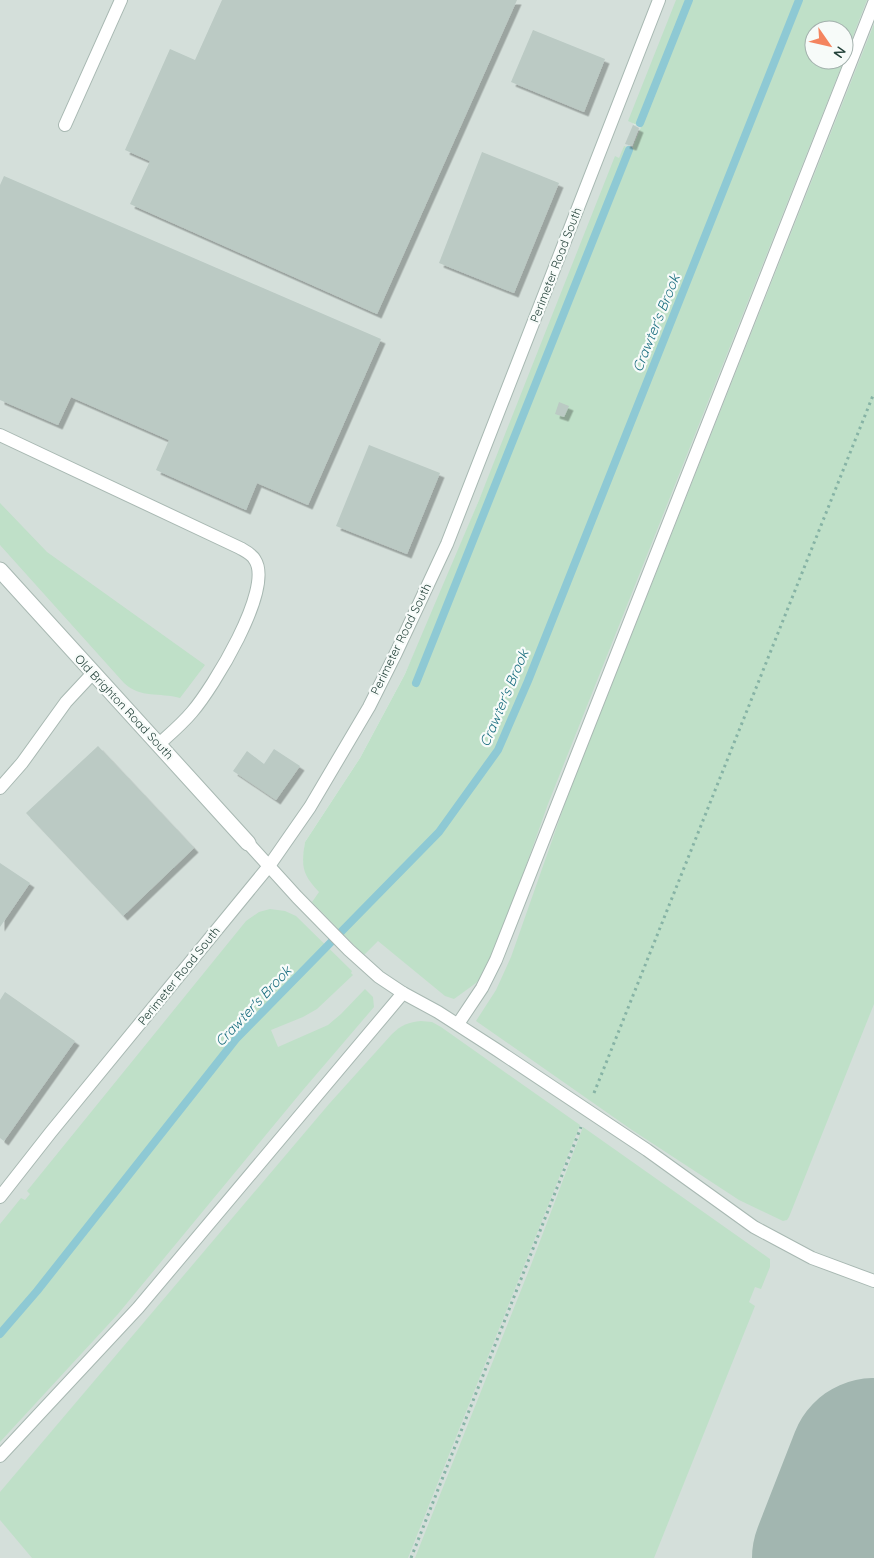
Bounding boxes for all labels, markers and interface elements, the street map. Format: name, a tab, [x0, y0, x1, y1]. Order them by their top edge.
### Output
north arrow	[804, 20, 854, 70]
text: N	[829, 43, 850, 62]
street label: Perimeter Road South	[527, 205, 584, 325]
water label: Crawter's Brook	[628, 270, 684, 374]
street label: Perimeter Road South	[367, 581, 434, 697]
water label: Crawter's Brook	[475, 645, 533, 749]
street label: Old Brighton Road South	[72, 651, 177, 762]
street label: Perimeter Road South	[134, 923, 223, 1028]
water label: Crawter's Brook	[211, 961, 296, 1050]

